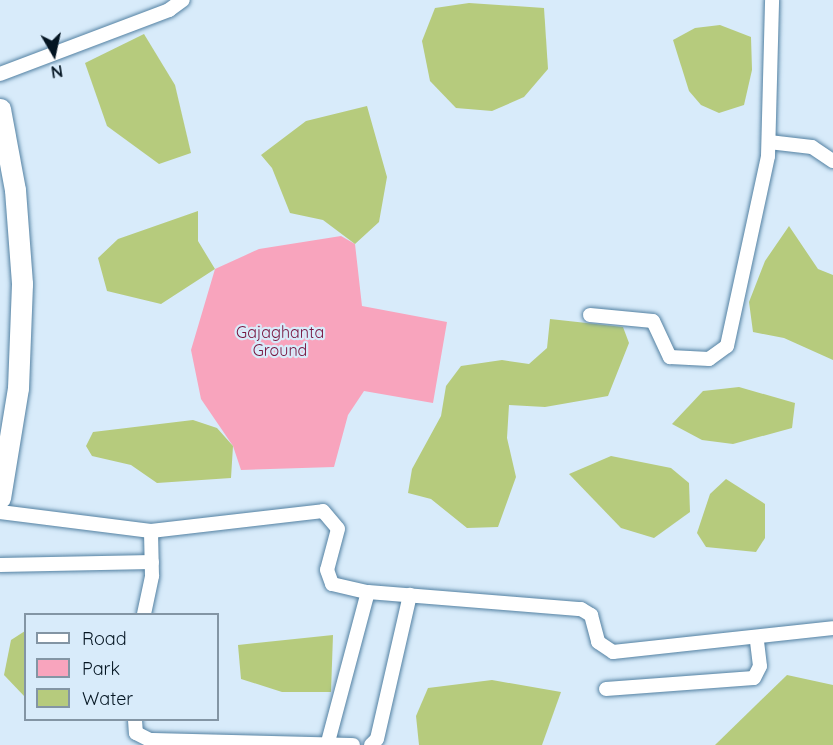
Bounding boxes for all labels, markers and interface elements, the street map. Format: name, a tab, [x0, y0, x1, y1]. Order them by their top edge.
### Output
north arrow	[24, 24, 84, 84]
text: N	[49, 61, 64, 83]
park label: Gajaghanta Ground	[236, 322, 324, 360]
legend	[24, 613, 219, 721]
text: Road	[82, 627, 127, 650]
text: Park	[82, 657, 120, 680]
text: Water	[82, 687, 133, 710]

